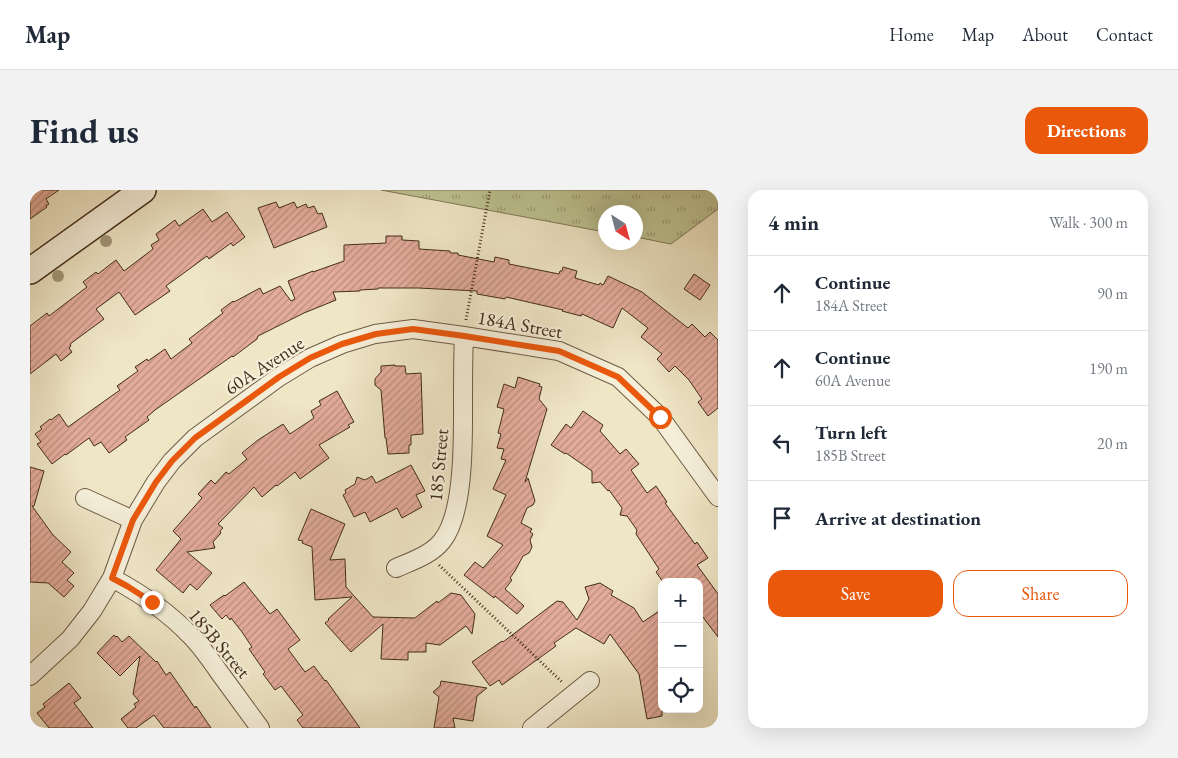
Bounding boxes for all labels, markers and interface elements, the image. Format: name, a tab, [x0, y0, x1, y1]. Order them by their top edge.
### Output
text: Map	[25, 19, 70, 50]
text: Home	[889, 23, 934, 46]
text: Map	[962, 23, 994, 46]
text: About	[1022, 23, 1068, 46]
text: Contact	[1096, 23, 1153, 46]
button: Directions	[1025, 107, 1148, 154]
text: Find us	[30, 108, 139, 153]
north arrow	[598, 205, 643, 250]
text: 4 min	[768, 209, 819, 236]
text: Walk · 300 m	[1049, 212, 1128, 233]
text: Continue	[815, 270, 890, 295]
icon: ahead	[768, 279, 796, 307]
text: 90 m	[1097, 283, 1128, 304]
text: 184A Street	[815, 295, 887, 316]
street label: 184A Street	[475, 305, 564, 344]
street label: 60A Avenue	[220, 331, 309, 400]
text: Continue	[815, 345, 890, 370]
icon: ahead	[768, 354, 796, 382]
text: 190 m	[1089, 358, 1128, 379]
text: 60A Avenue	[815, 370, 891, 391]
route start	[649, 406, 672, 429]
text: Turn left	[815, 420, 887, 445]
street label: 185 Street	[423, 428, 454, 502]
icon: left	[768, 429, 796, 457]
text: 20 m	[1097, 433, 1128, 454]
text: 185B Street	[815, 445, 886, 466]
icon: arrive	[768, 504, 796, 532]
text: Arrive at destination	[815, 506, 981, 531]
button: Save	[768, 570, 943, 617]
button: Share	[953, 570, 1128, 617]
map controls	[658, 578, 703, 713]
button: +	[658, 578, 703, 623]
route end	[141, 591, 164, 614]
street label: 185B Street	[183, 603, 256, 684]
button: −	[658, 623, 703, 668]
button: locate	[658, 668, 703, 713]

